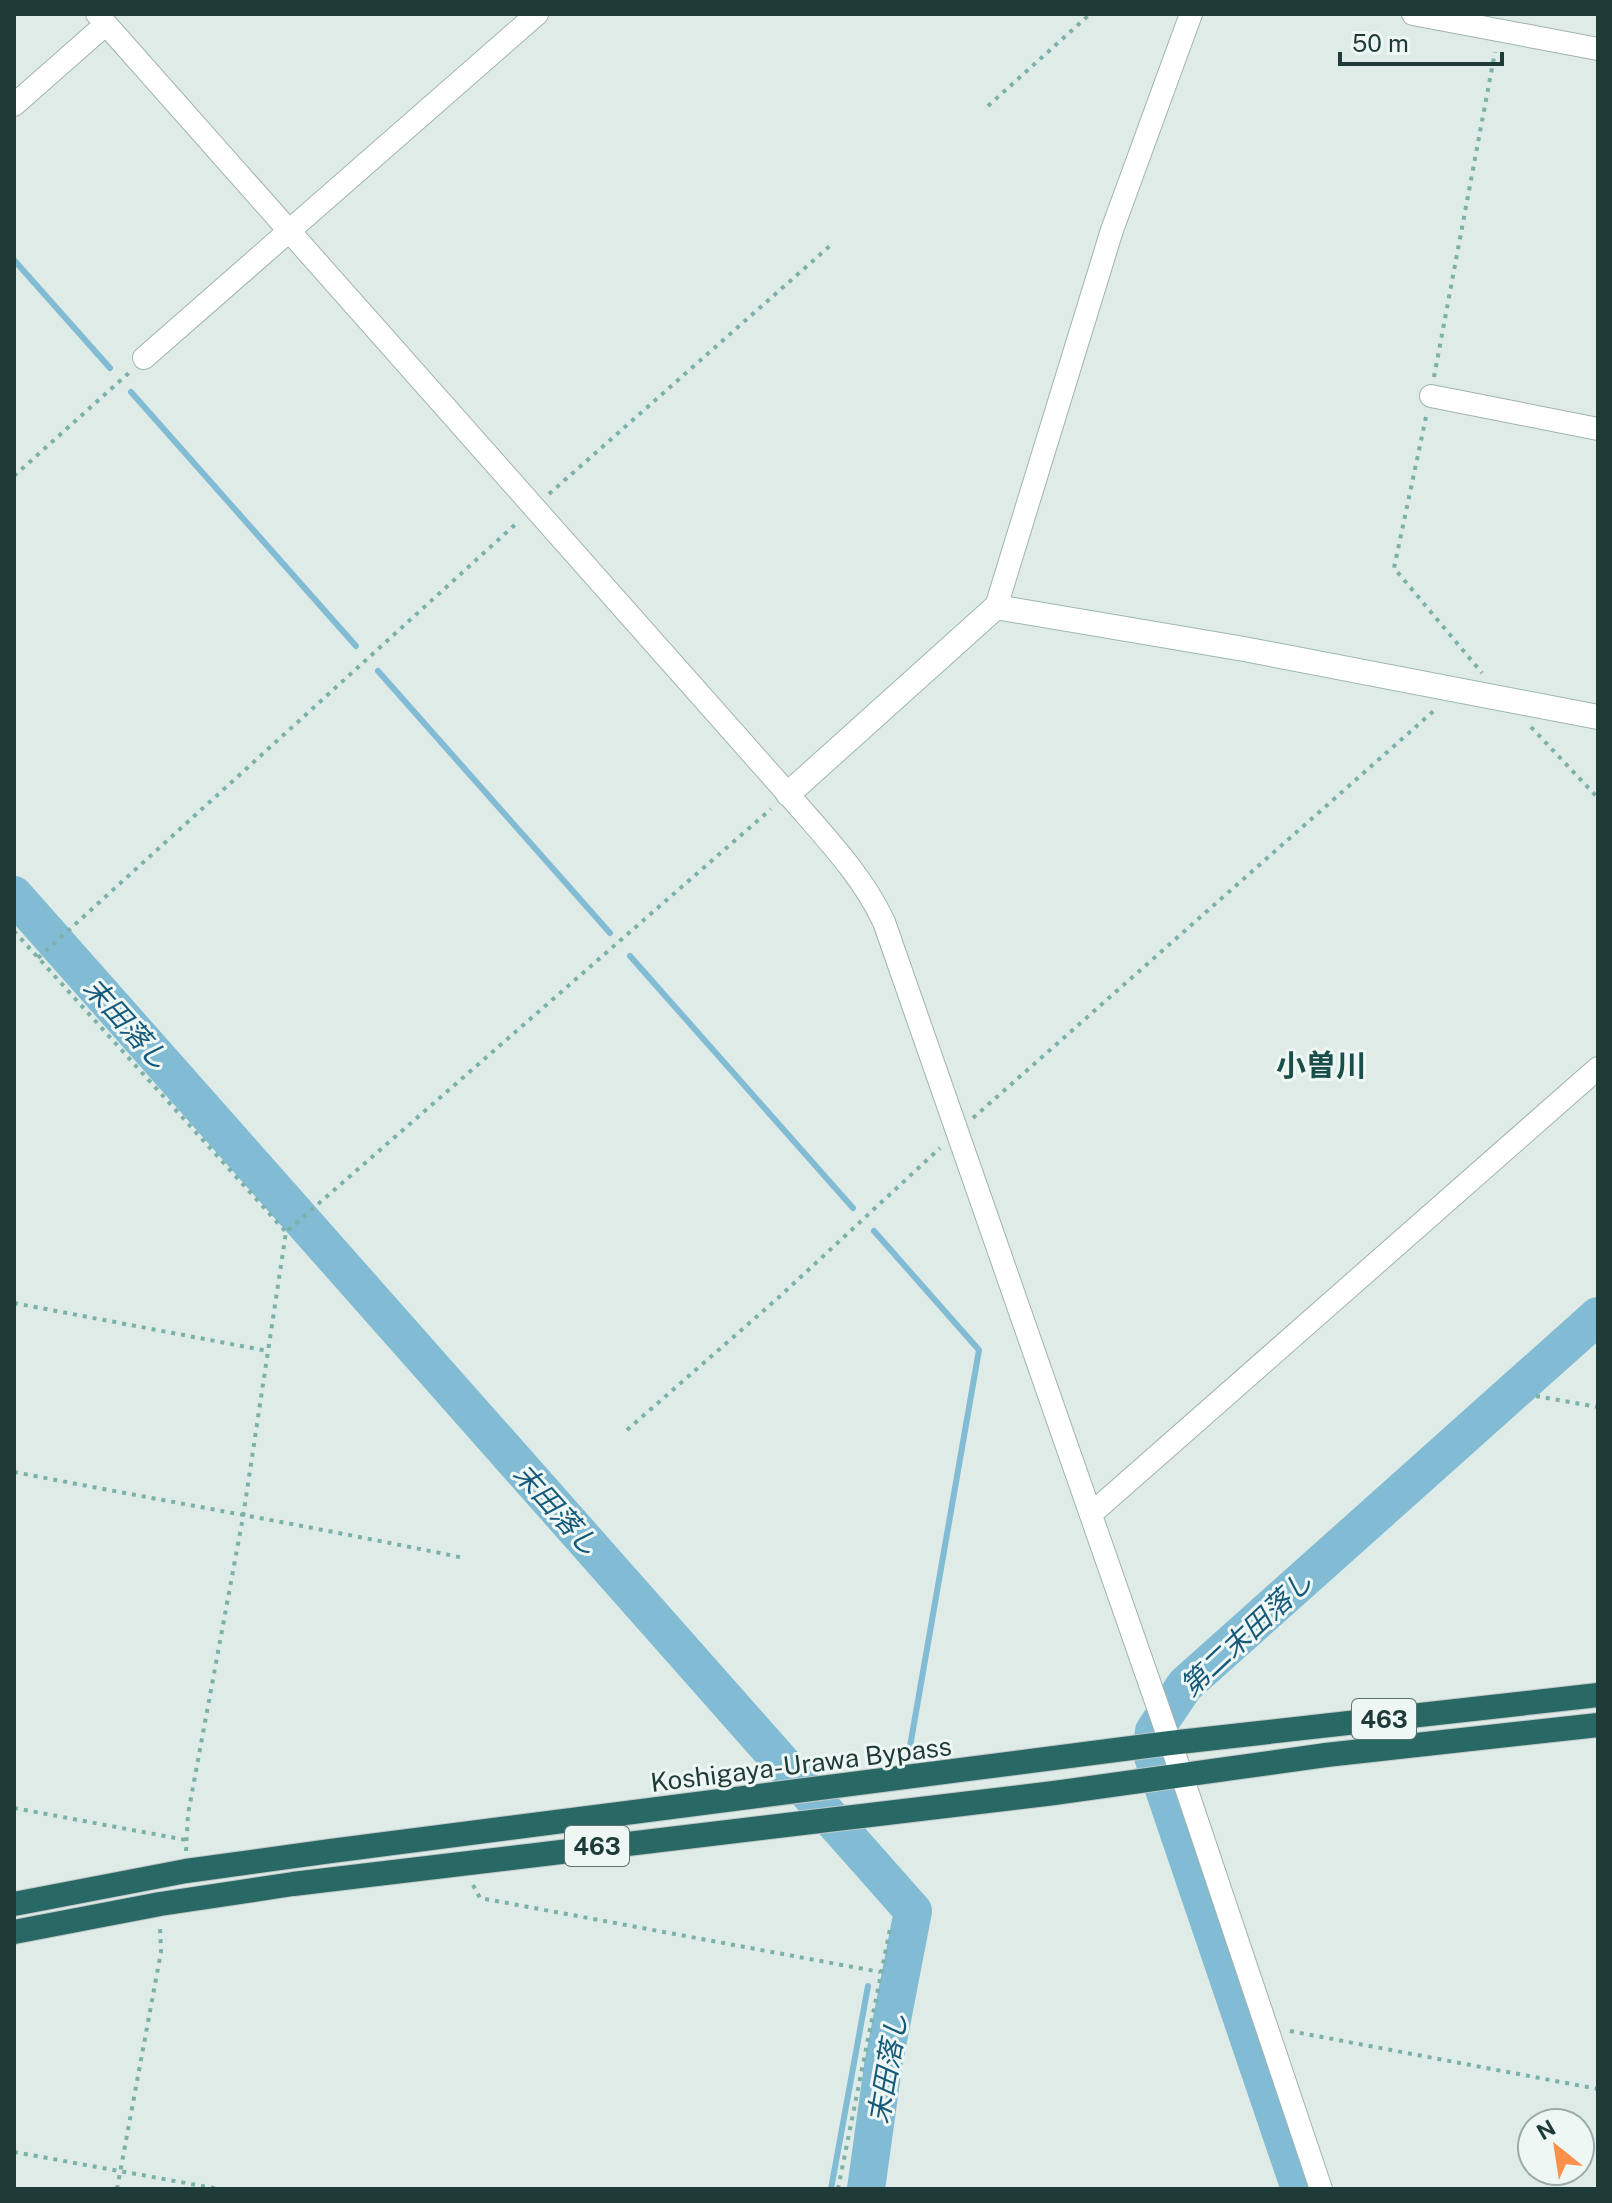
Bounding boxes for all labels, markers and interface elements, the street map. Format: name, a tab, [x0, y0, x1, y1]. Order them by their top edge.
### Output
scale bar	[1340, 16, 1502, 66]
text: 50 m	[1352, 29, 1409, 57]
water label: 末田落し	[77, 970, 177, 1076]
district label: 小曽川	[1276, 1047, 1366, 1083]
water label: 末田落し	[507, 1456, 607, 1562]
water label: 第二末田落し	[1173, 1564, 1319, 1702]
road number: 463	[1352, 1699, 1416, 1739]
street label: Koshigaya-Urawa Bypass	[649, 1730, 953, 1798]
road number: 463	[565, 1826, 629, 1866]
water label: 末田落し	[861, 2010, 913, 2126]
north arrow	[1516, 2107, 1596, 2187]
text: N	[1532, 2114, 1560, 2145]

